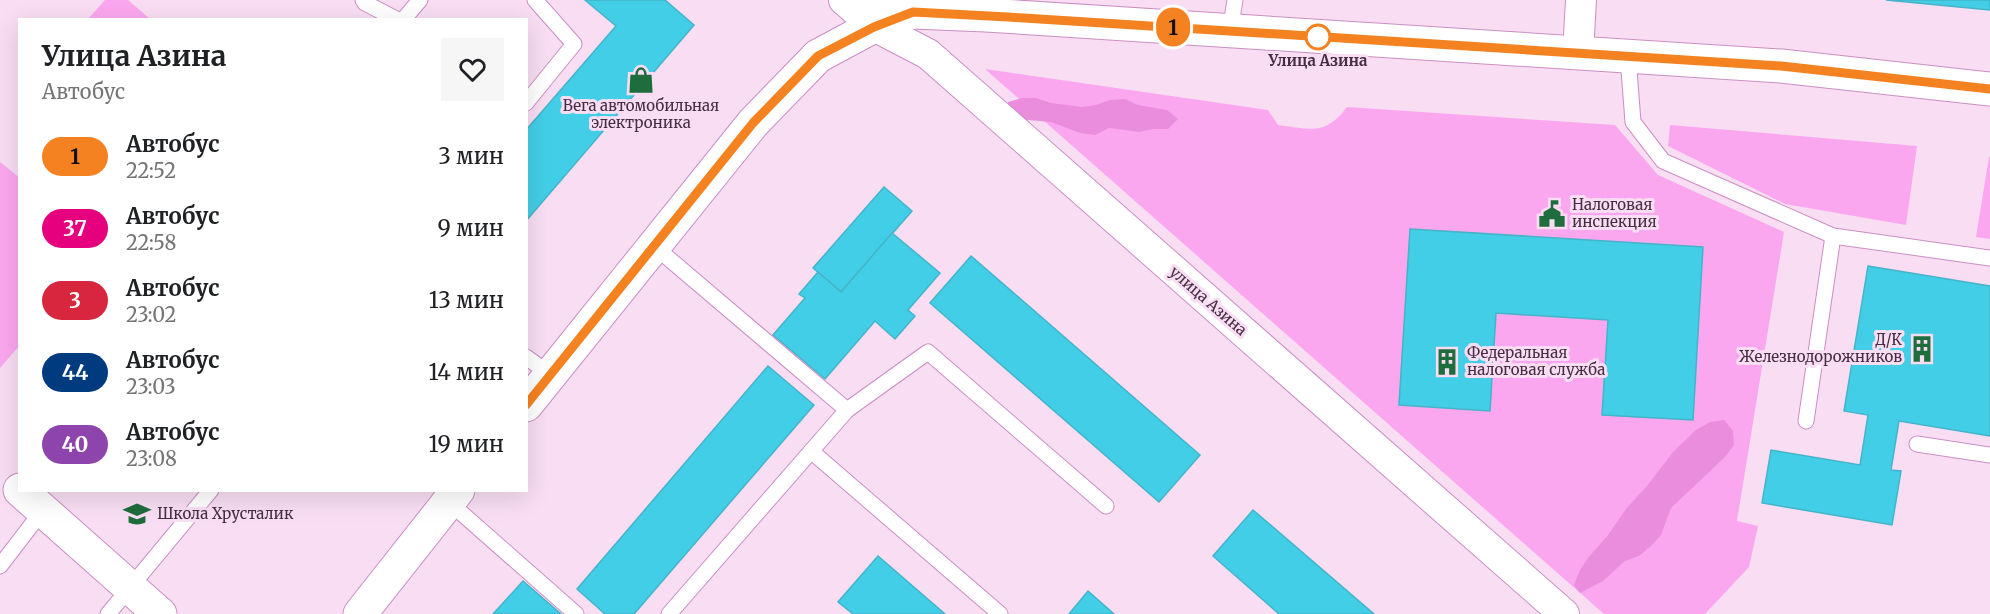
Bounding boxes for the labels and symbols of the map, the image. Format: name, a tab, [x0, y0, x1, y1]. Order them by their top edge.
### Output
line badge: 1	[1154, 8, 1192, 46]
marker: Улица Азина	[1305, 24, 1331, 50]
place label: Улица Азина	[1268, 51, 1368, 70]
shop icon: Вега автомобильная электроника	[626, 65, 656, 95]
place label: Вега автомобильная электроника	[563, 96, 719, 132]
place label: Налоговая инспекция	[1572, 195, 1657, 231]
public building icon: Налоговая инспекция	[1537, 199, 1567, 229]
street label: улица Азина	[1166, 262, 1251, 339]
place label: Д/К Железнодорожников	[1739, 330, 1902, 366]
building icon: Д/К Железнодорожников	[1907, 334, 1937, 364]
place label: Федеральная налоговая служба	[1467, 343, 1605, 379]
building icon: Федеральная налоговая служба	[1432, 347, 1462, 377]
school or university icon: Школа Хрусталик	[122, 499, 152, 529]
place label: Школа Хрусталик	[157, 504, 294, 523]

